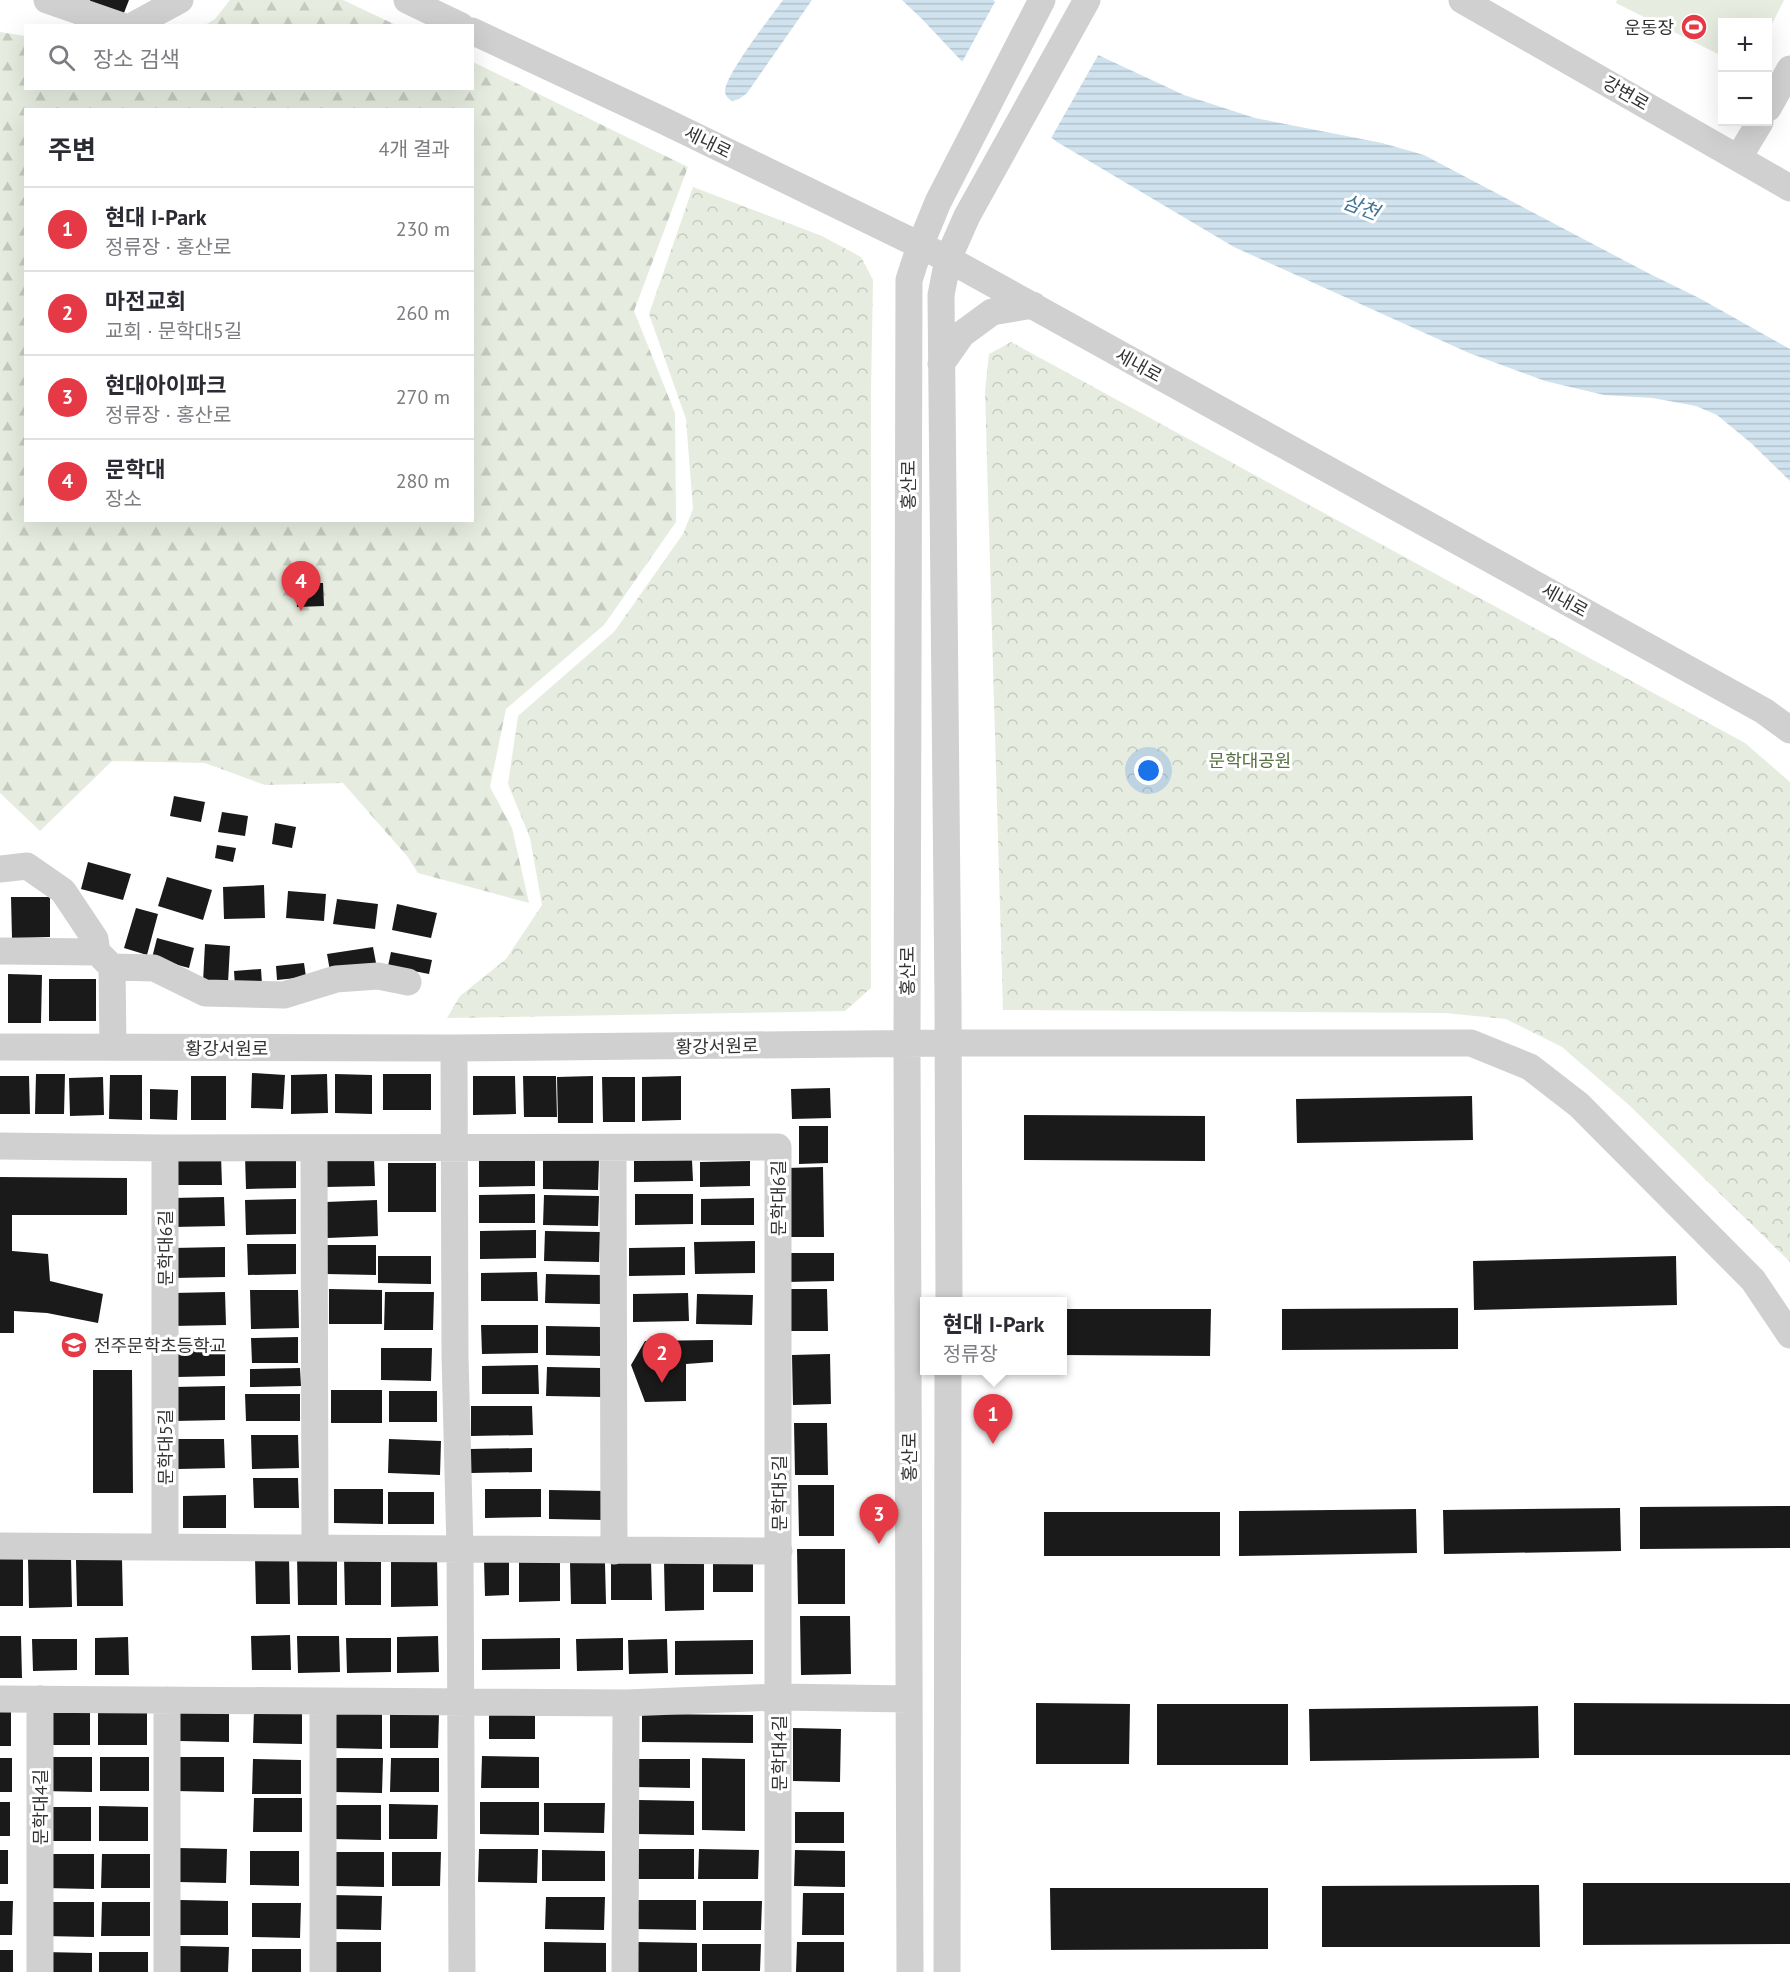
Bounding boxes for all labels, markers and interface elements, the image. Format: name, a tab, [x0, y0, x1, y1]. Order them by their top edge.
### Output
sports icon: 운동장	[1679, 12, 1709, 42]
place label: 운동장	[1624, 16, 1674, 39]
map controls	[1718, 18, 1772, 126]
button: +	[1718, 18, 1772, 72]
search box	[24, 24, 474, 90]
icon: search	[45, 41, 78, 74]
text: 장소 검색	[93, 45, 180, 73]
street label: 강변로	[1599, 71, 1653, 115]
button: −	[1718, 72, 1772, 126]
street label: 세내로	[681, 121, 735, 163]
text: 주변	[48, 133, 96, 166]
text: 4개 결과	[379, 136, 450, 162]
water label: 삼천	[1339, 188, 1385, 227]
text: 현대 I-Park	[105, 203, 207, 231]
text: 1	[62, 216, 73, 242]
text: 230 m	[396, 216, 450, 242]
text: 정류장 · 홍산로	[105, 234, 231, 260]
text: 마전교회	[105, 287, 186, 315]
text: 2	[62, 300, 73, 326]
text: 260 m	[396, 300, 450, 326]
text: 교회 · 문학대5길	[105, 318, 242, 344]
street label: 세내로	[1112, 343, 1166, 387]
text: 현대아이파크	[105, 371, 226, 399]
text: 3	[62, 384, 73, 410]
text: 270 m	[396, 384, 450, 410]
text: 정류장 · 홍산로	[105, 402, 231, 428]
text: 문학대	[105, 455, 166, 483]
street label: 홍산로	[897, 460, 920, 510]
text: 4	[62, 468, 73, 494]
text: 280 m	[396, 468, 450, 494]
text: 장소	[105, 486, 142, 512]
pin: 4	[282, 562, 320, 611]
street label: 세내로	[1538, 578, 1592, 622]
park label: 문학대공원	[1209, 749, 1291, 772]
your location	[1134, 756, 1163, 785]
street label: 홍산로	[896, 946, 919, 996]
street label: 황강서원로	[675, 1034, 759, 1058]
street label: 황강서원로	[186, 1037, 268, 1060]
street label: 문학대6길	[767, 1160, 790, 1236]
street label: 문학대6길	[154, 1210, 177, 1286]
popup	[920, 1297, 1067, 1375]
text: 현대 I-Park	[943, 1310, 1044, 1338]
school or university icon: 전주문학초등학교	[59, 1330, 89, 1360]
place label: 전주문학초등학교	[94, 1334, 226, 1357]
pin: 2	[642, 1334, 682, 1383]
text: 정류장	[943, 1341, 998, 1367]
pin: 1	[974, 1394, 1012, 1444]
street label: 문학대5길	[154, 1409, 177, 1485]
street label: 홍산로	[898, 1432, 921, 1482]
street label: 문학대5길	[768, 1455, 791, 1531]
pin: 3	[860, 1494, 898, 1544]
street label: 문학대4길	[768, 1715, 791, 1791]
street label: 문학대4길	[29, 1769, 52, 1845]

